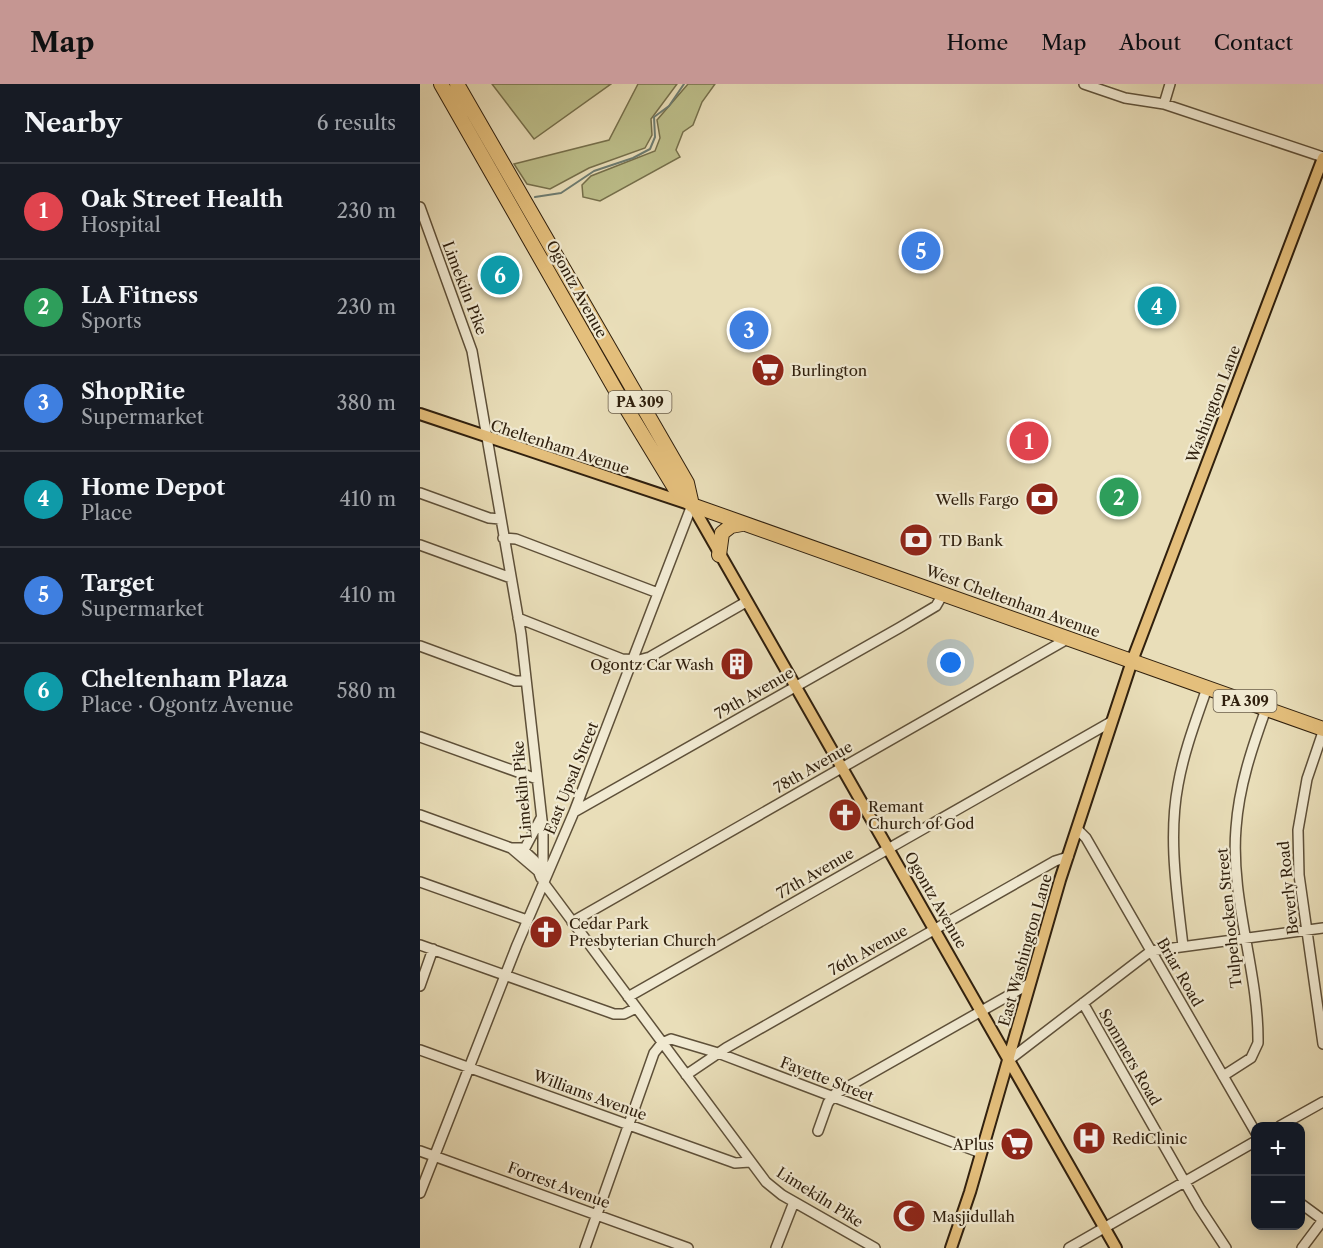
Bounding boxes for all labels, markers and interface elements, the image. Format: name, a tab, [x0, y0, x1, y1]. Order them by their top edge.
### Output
text: Map	[30, 25, 94, 59]
text: Home	[947, 30, 1008, 55]
text: Map	[1041, 30, 1086, 55]
text: About	[1119, 30, 1181, 55]
text: Contact	[1214, 30, 1293, 55]
text: Nearby	[24, 107, 122, 139]
text: 6 results	[317, 111, 396, 135]
text: Oak Street Health	[81, 186, 283, 213]
text: 1	[39, 199, 48, 223]
text: 230 m	[337, 199, 396, 223]
text: Hospital	[81, 213, 161, 237]
pin: 5	[902, 228, 940, 274]
street label: Ogontz Avenue	[542, 237, 612, 341]
street label: Limekiln Pike	[438, 238, 492, 338]
pin: 6	[480, 252, 520, 297]
text: LA Fitness	[81, 282, 198, 309]
pin: 4	[1138, 284, 1176, 328]
text: 2	[38, 295, 49, 319]
text: 230 m	[337, 295, 396, 319]
pin: 3	[730, 308, 768, 352]
text: Sports	[81, 309, 142, 333]
street label: Washington Lane	[1182, 343, 1244, 466]
supermarket icon: Burlington	[750, 352, 786, 388]
place label: Burlington	[791, 361, 868, 380]
text: ShopRite	[81, 378, 185, 405]
text: 3	[38, 391, 49, 415]
text: 380 m	[337, 391, 396, 415]
road number: PA 309	[608, 391, 672, 413]
text: Supermarket	[81, 405, 204, 429]
street label: Cheltenham Avenue	[488, 416, 632, 478]
pin: 1	[1010, 418, 1048, 464]
text: Home Depot	[81, 474, 225, 501]
pin: 2	[1100, 474, 1138, 520]
bank icon: Wells Fargo	[1024, 481, 1060, 517]
text: 4	[38, 487, 49, 511]
text: 410 m	[339, 487, 396, 511]
place label: Wells Fargo	[935, 490, 1019, 509]
text: Place	[81, 501, 132, 525]
bank icon: TD Bank	[898, 522, 934, 558]
place label: TD Bank	[939, 531, 1004, 550]
street label: West Cheltenham Avenue	[922, 560, 1103, 641]
text: Target	[81, 570, 154, 597]
text: 5	[38, 583, 49, 607]
text: 410 m	[339, 583, 396, 607]
text: Supermarket	[81, 597, 204, 621]
building icon: Ogontz Car Wash	[719, 646, 755, 682]
your location	[936, 648, 965, 677]
place label: Ogontz Car Wash	[590, 655, 715, 674]
street label: 79th Avenue	[711, 663, 797, 723]
text: Cheltenham Plaza	[81, 666, 288, 693]
text: 6	[38, 679, 49, 703]
text: 580 m	[337, 679, 396, 703]
road number: PA 309	[1214, 690, 1276, 712]
text: Place · Ogontz Avenue	[81, 693, 293, 717]
street label: East Upsal Street	[540, 718, 603, 837]
street label: 78th Avenue	[770, 737, 856, 797]
street label: Limekiln Pike	[508, 740, 536, 840]
church icon: Remant Church of God	[827, 797, 863, 833]
place label: Remant Church of God	[868, 797, 974, 833]
street label: Beverly Road	[1274, 840, 1302, 936]
street label: 77th Avenue	[773, 843, 857, 903]
street label: Tulpehocken Street	[1212, 846, 1246, 989]
street label: Ogontz Avenue	[901, 848, 971, 952]
street label: East Washington Lane	[994, 872, 1056, 1028]
church icon: Cedar Park Presbyterian Church	[528, 914, 564, 950]
place label: Cedar Park Presbyterian Church	[569, 914, 717, 950]
street label: 76th Avenue	[825, 921, 911, 979]
street label: Briar Road	[1153, 934, 1207, 1010]
street label: Sommers Road	[1095, 1005, 1165, 1109]
street label: Fayette Street	[778, 1052, 877, 1106]
street label: Williams Avenue	[530, 1065, 649, 1124]
hospital icon: RediClinic	[1071, 1120, 1107, 1156]
map controls	[1251, 1122, 1305, 1230]
button: +	[1251, 1122, 1305, 1176]
supermarket icon: APlus	[999, 1126, 1035, 1162]
place label: RediClinic	[1112, 1129, 1187, 1148]
place label: APlus	[952, 1135, 994, 1154]
street label: Forrest Avenue	[505, 1158, 613, 1212]
street label: Limekiln Pike	[773, 1163, 867, 1231]
button: −	[1251, 1176, 1305, 1230]
mosque icon: Masjidullah	[891, 1198, 927, 1234]
place label: Masjidullah	[932, 1207, 1015, 1226]

